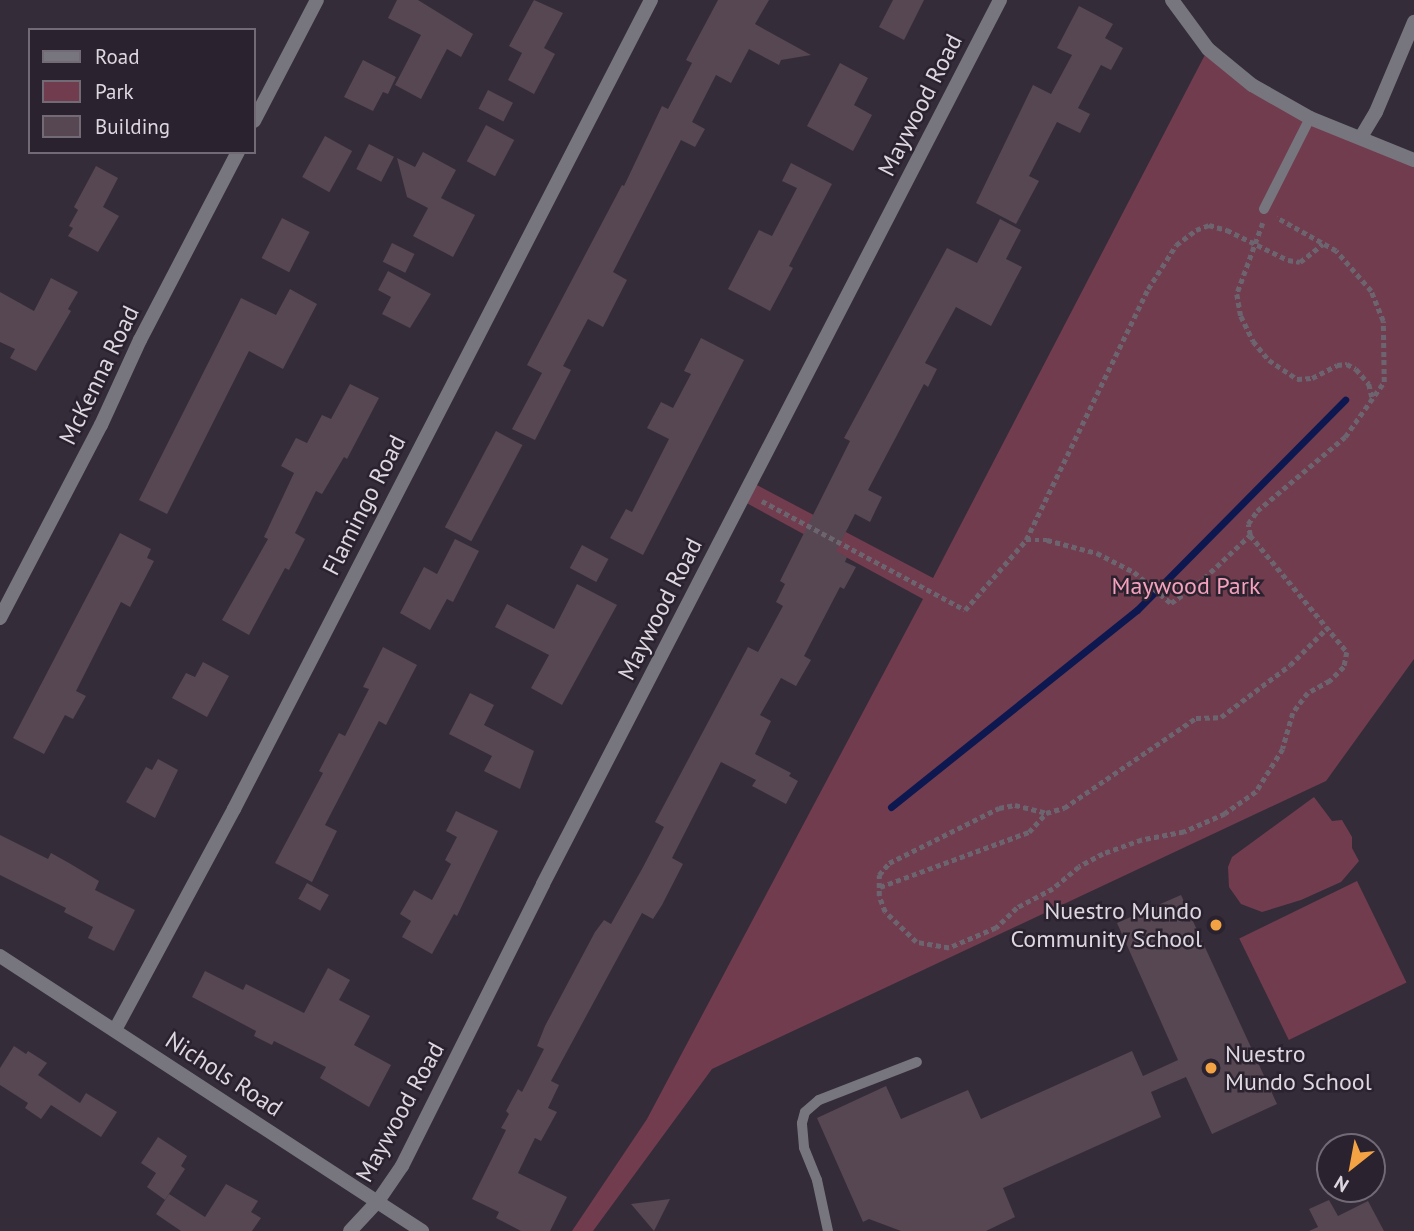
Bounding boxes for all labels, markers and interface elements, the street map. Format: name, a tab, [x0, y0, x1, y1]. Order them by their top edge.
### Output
legend	[28, 28, 256, 154]
street label: Maywood Road	[872, 29, 968, 181]
text: Road	[95, 43, 139, 70]
text: Park	[95, 78, 134, 105]
text: Building	[95, 113, 170, 140]
street label: McKenna Road	[53, 301, 145, 449]
street label: Flamingo Road	[316, 430, 412, 580]
street label: Maywood Road	[612, 533, 708, 685]
park label: Maywood Park	[1112, 572, 1260, 600]
place label: Nuestro Mundo Community School	[1010, 897, 1202, 953]
marker: Nuestro Mundo Community School	[1208, 917, 1224, 933]
street label: Nichols Road	[160, 1026, 288, 1122]
street label: Maywood Road	[350, 1037, 450, 1187]
place label: Nuestro Mundo School	[1225, 1040, 1372, 1096]
marker: Nuestro Mundo School	[1203, 1060, 1219, 1076]
north arrow	[1316, 1133, 1386, 1203]
text: N	[1330, 1171, 1353, 1198]

